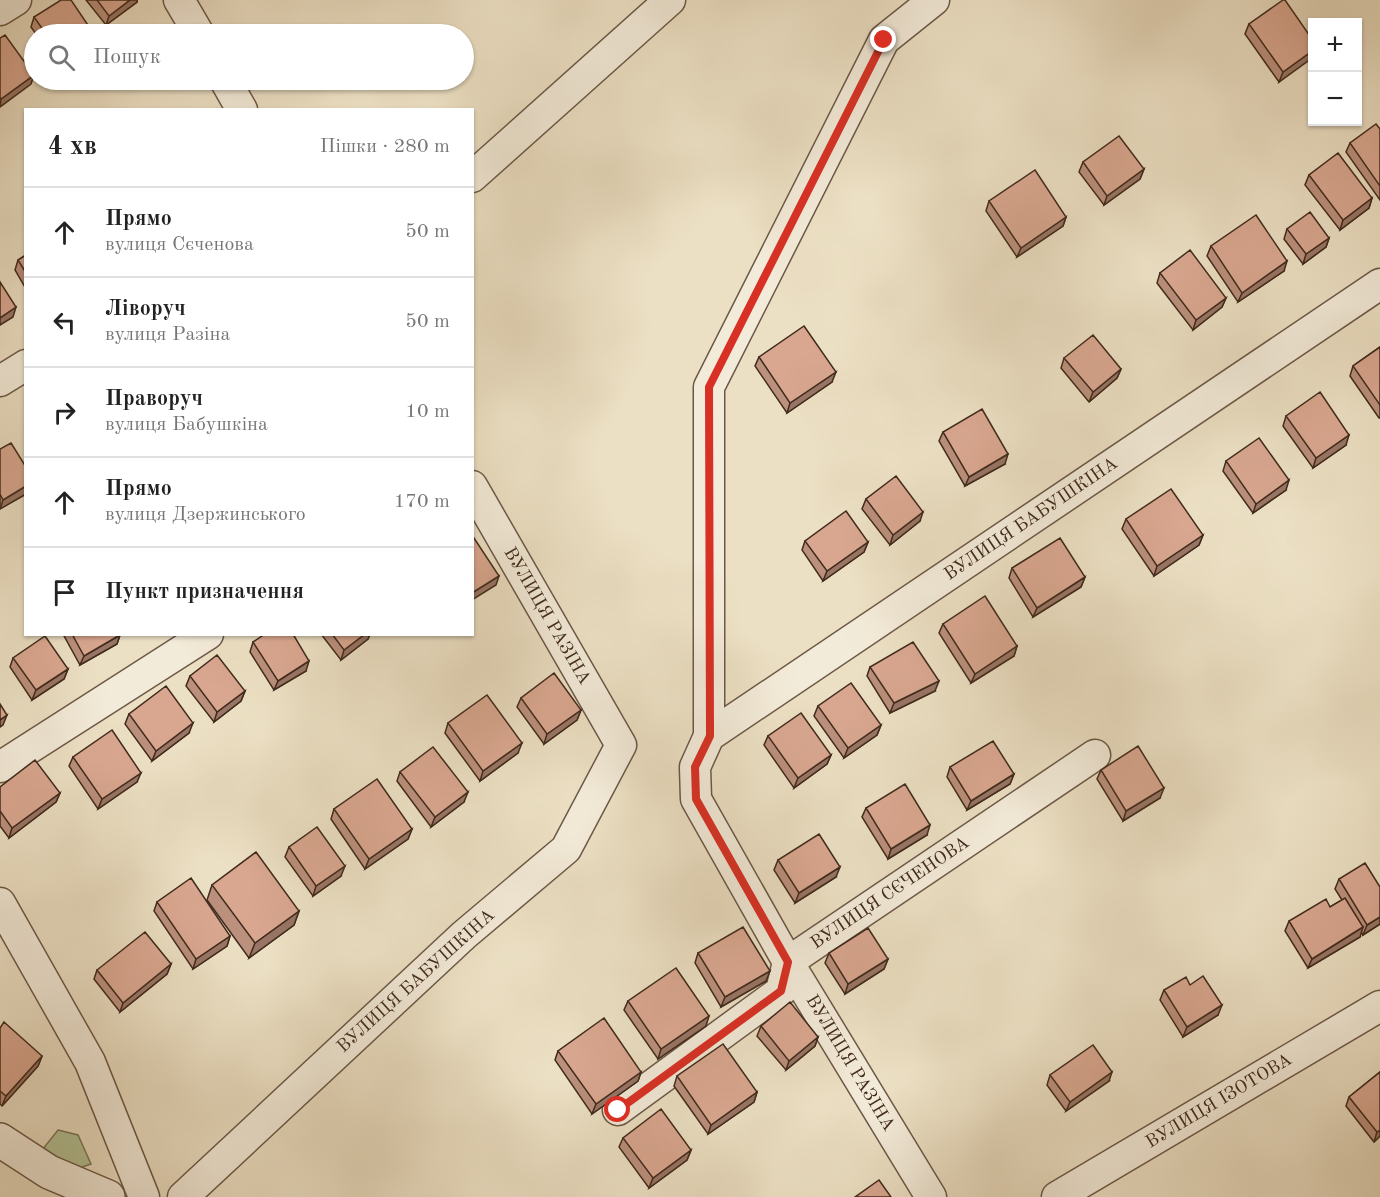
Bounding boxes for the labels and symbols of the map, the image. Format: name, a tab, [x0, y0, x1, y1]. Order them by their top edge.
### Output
route end	[870, 26, 896, 52]
street label: ВУЛИЦЯ БАБУШКІНА	[941, 454, 1121, 584]
street label: ВУЛИЦЯ РАЗІНА	[500, 544, 594, 688]
street label: ВУЛИЦЯ СЄЧЕНОВА	[808, 833, 972, 953]
street label: ВУЛИЦЯ БАБУШКІНА	[334, 906, 498, 1056]
street label: ВУЛИЦЯ РАЗІНА	[802, 992, 898, 1134]
street label: ВУЛИЦЯ ІЗОТОВА	[1143, 1050, 1295, 1152]
route start	[604, 1096, 630, 1122]

